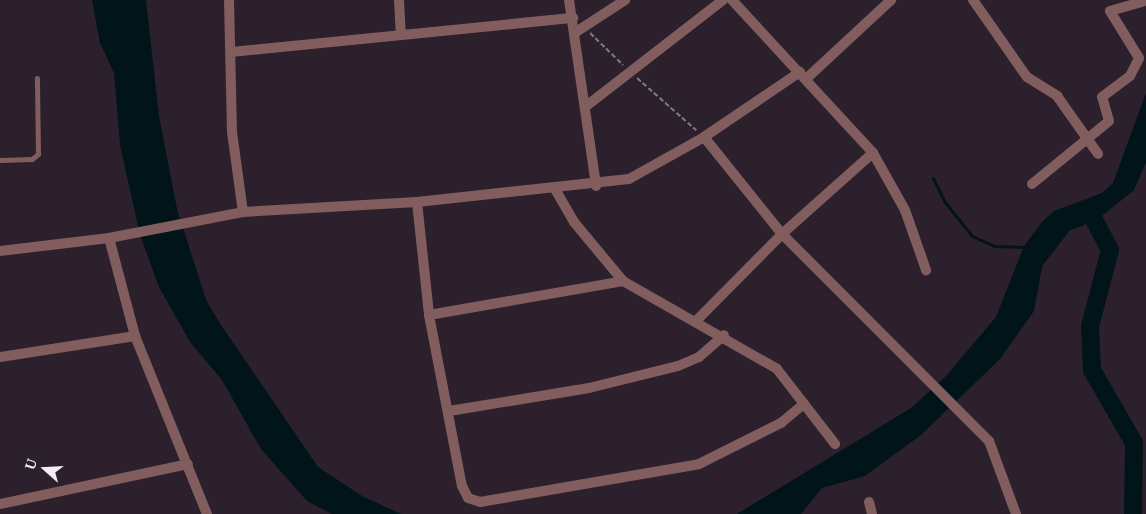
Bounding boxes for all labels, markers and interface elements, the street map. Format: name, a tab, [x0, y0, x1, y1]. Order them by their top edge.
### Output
north arrow	[20, 444, 70, 494]
text: U	[20, 456, 41, 472]

